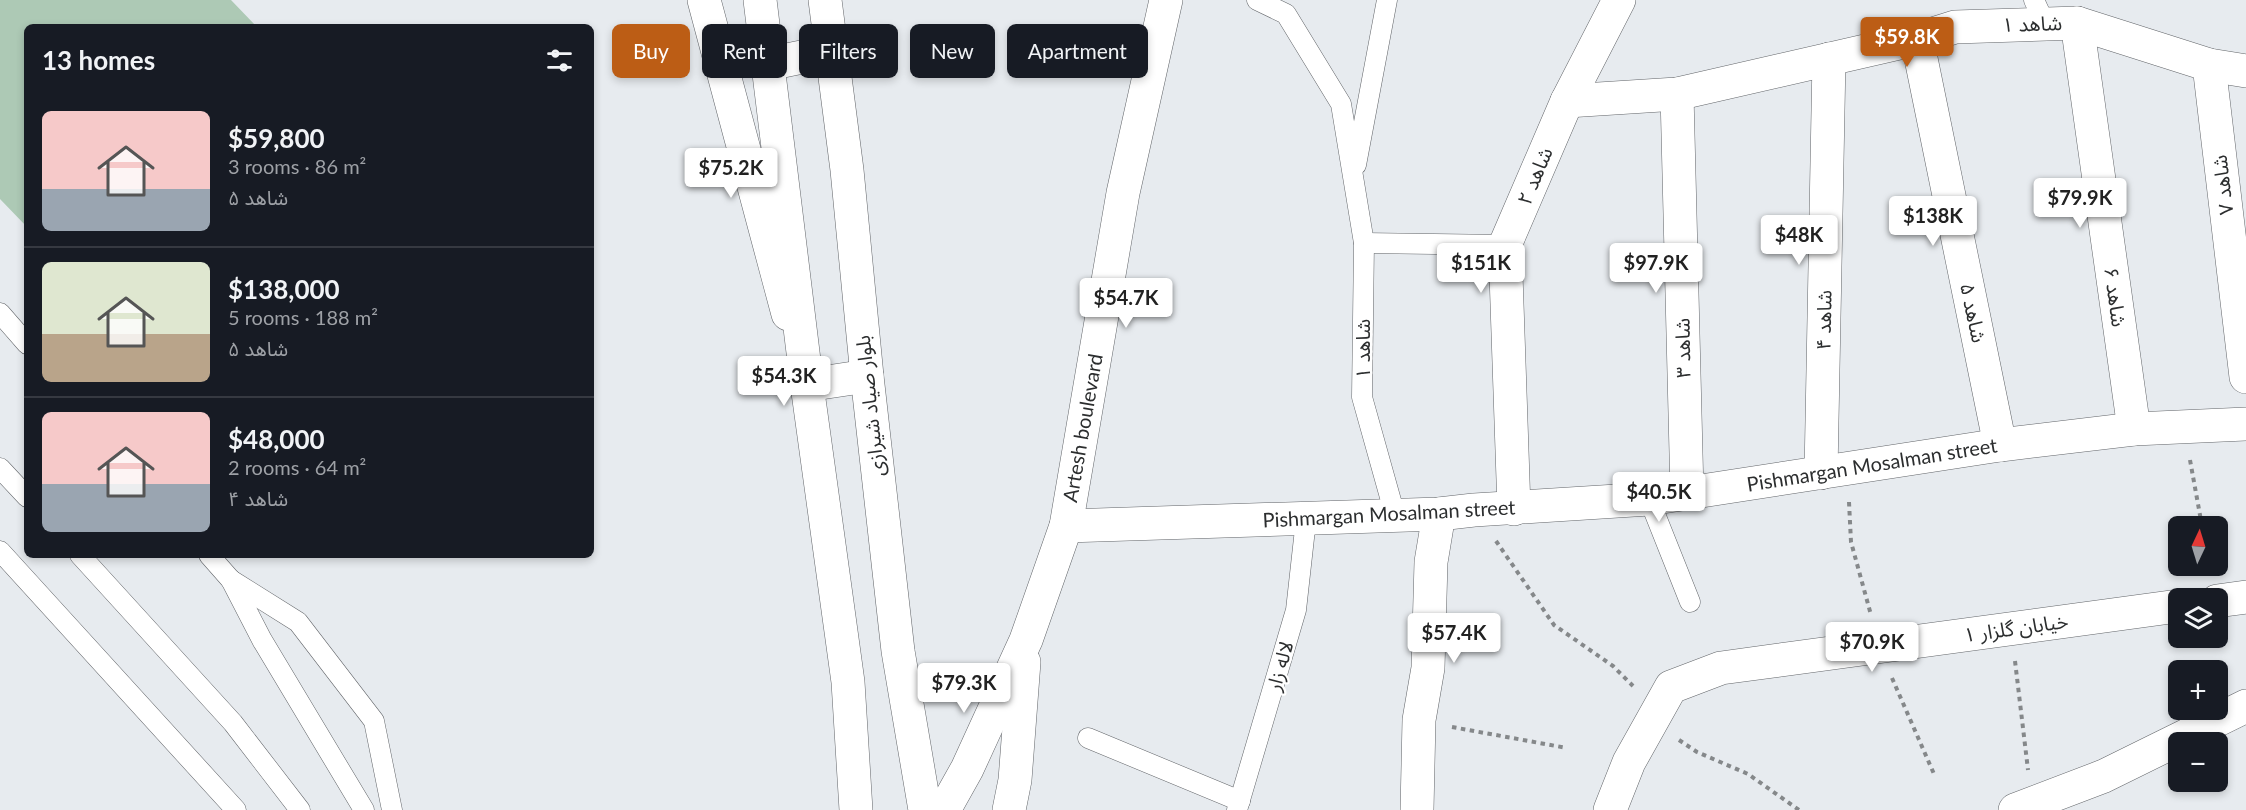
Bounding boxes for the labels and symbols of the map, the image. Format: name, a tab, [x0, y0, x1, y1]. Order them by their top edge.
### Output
street label: شاهد ۱	[2001, 10, 2062, 36]
pin: $59.8K	[1858, 17, 1956, 68]
street label: شاهد ۲	[1511, 143, 1557, 208]
pin: $75.2K	[682, 148, 780, 199]
street label: شاهد ۷	[2206, 154, 2238, 216]
pin: $79.9K	[2031, 178, 2129, 229]
pin: $138K	[1891, 196, 1975, 247]
pin: $48K	[1763, 215, 1835, 266]
pin: $151K	[1439, 243, 1523, 294]
pin: $97.9K	[1607, 243, 1705, 294]
street label: شاهد ۶	[2100, 265, 2132, 328]
pin: $54.7K	[1077, 278, 1175, 329]
street label: شاهد ۵	[1956, 281, 1992, 345]
street label: شاهد ۴	[1810, 290, 1836, 350]
street label: شاهد ۳	[1669, 318, 1695, 378]
street label: شاهد ۱	[1350, 319, 1374, 379]
street label: بلوار صیاد شیرازی	[850, 334, 889, 478]
street label: Artesh boulevard	[1057, 352, 1107, 504]
pin: $54.3K	[735, 356, 833, 407]
street label: Pishmargan Mosalman street	[1745, 432, 1999, 496]
pin: $40.5K	[1610, 472, 1708, 523]
street label: Pishmargan Mosalman street	[1262, 494, 1516, 532]
north arrow	[2168, 516, 2228, 576]
street label: خیابان گلزار ۱	[1962, 608, 2070, 647]
pin: $57.4K	[1405, 613, 1503, 664]
pin: $70.9K	[1823, 622, 1921, 673]
street label: لاله زار	[1260, 638, 1299, 695]
pin: $79.3K	[915, 663, 1013, 714]

